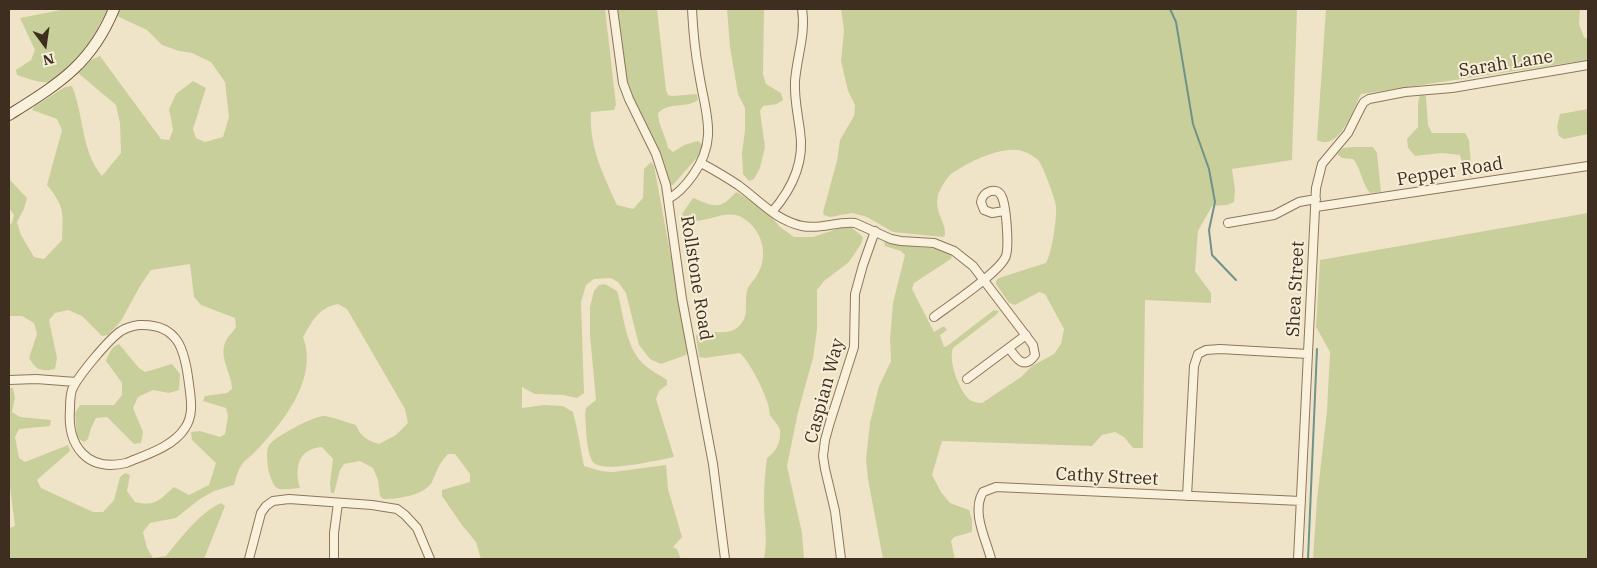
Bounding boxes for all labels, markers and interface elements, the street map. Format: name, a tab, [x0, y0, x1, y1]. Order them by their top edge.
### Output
north arrow	[20, 20, 70, 70]
street label: Sarah Lane	[1457, 46, 1555, 82]
text: N	[41, 49, 56, 70]
street label: Pepper Road	[1395, 153, 1505, 191]
street label: Rollstone Road	[675, 214, 717, 342]
street label: Shea Street	[1283, 240, 1309, 338]
street label: Caspian Way	[801, 336, 849, 446]
street label: Cathy Street	[1055, 464, 1159, 490]

